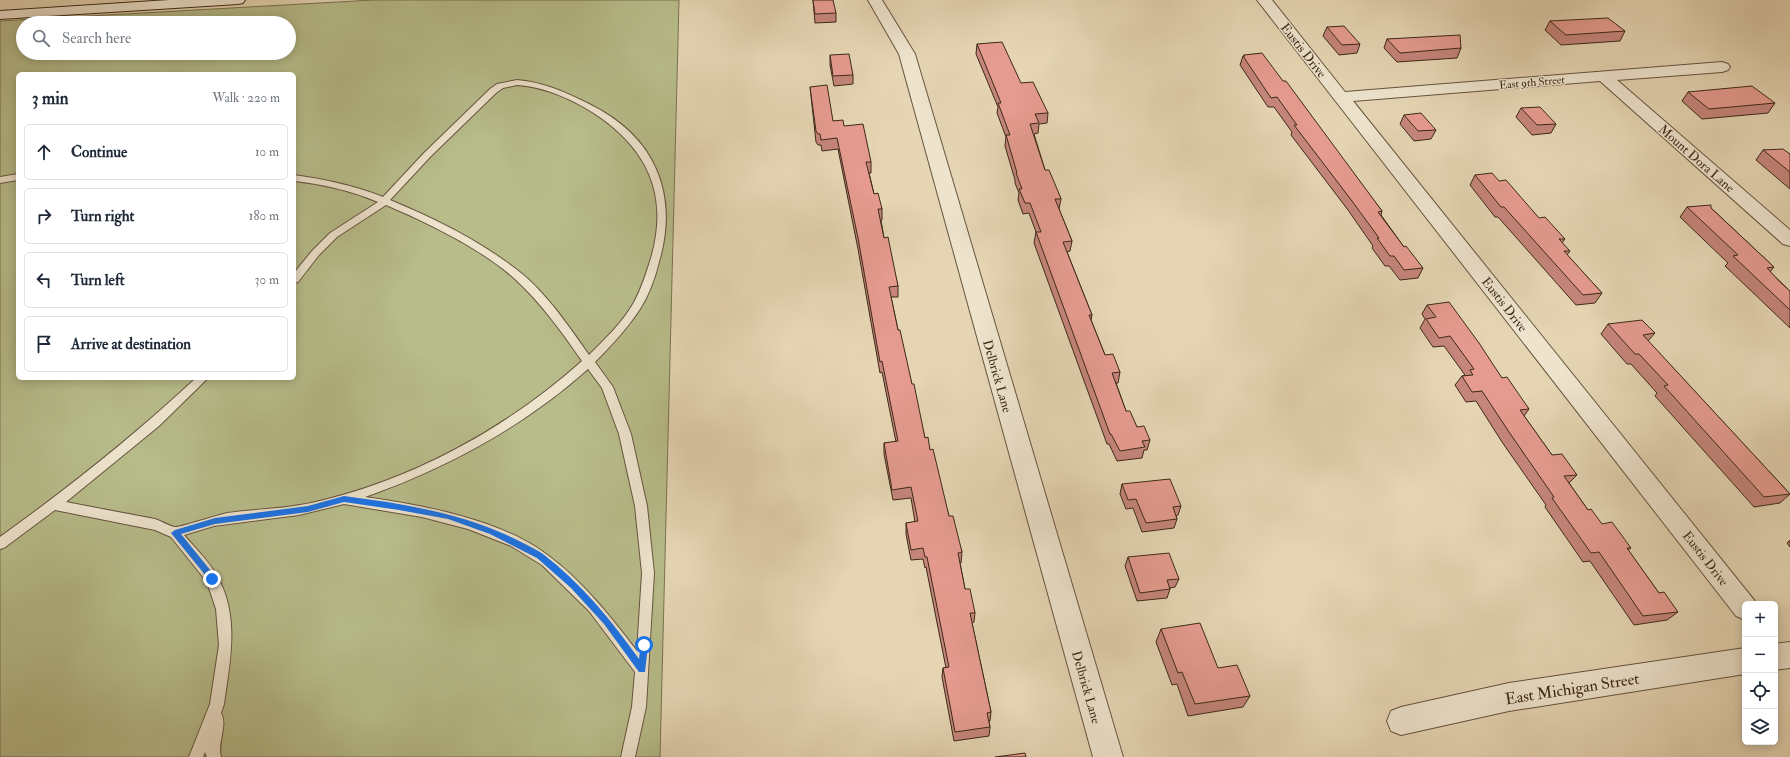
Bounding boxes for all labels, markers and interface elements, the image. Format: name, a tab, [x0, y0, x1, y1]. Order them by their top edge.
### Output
search box	[16, 16, 296, 60]
street label: Eustis Drive	[1277, 20, 1330, 82]
icon: search	[30, 27, 52, 49]
text: Search here	[62, 29, 131, 48]
street label: East 9th Street	[1499, 73, 1566, 92]
text: 3 min	[32, 88, 69, 109]
text: Walk · 220 m	[212, 90, 280, 106]
street label: Mount Dora Lane	[1655, 121, 1738, 197]
icon: ahead	[33, 141, 55, 163]
text: Continue	[71, 143, 127, 162]
text: 10 m	[255, 144, 279, 160]
icon: right	[33, 205, 55, 227]
text: Turn right	[71, 207, 134, 226]
text: 180 m	[249, 208, 279, 224]
icon: left	[33, 269, 55, 291]
text: Turn left	[71, 271, 125, 290]
text: 30 m	[255, 272, 279, 288]
street label: Eustis Drive	[1478, 274, 1531, 336]
icon: arrive	[33, 333, 55, 355]
text: Arrive at destination	[71, 335, 191, 354]
street label: Delbrick Lane	[979, 338, 1015, 415]
street label: Eustis Drive	[1679, 528, 1732, 590]
route end	[203, 570, 221, 588]
map controls	[1742, 601, 1778, 745]
button: +	[1742, 601, 1778, 637]
route start	[635, 636, 653, 654]
button: −	[1742, 637, 1778, 673]
street label: Delbrick Lane	[1068, 649, 1104, 726]
street label: East Michigan Street	[1504, 669, 1641, 709]
button: locate	[1742, 673, 1778, 709]
button: layers	[1742, 709, 1778, 745]

